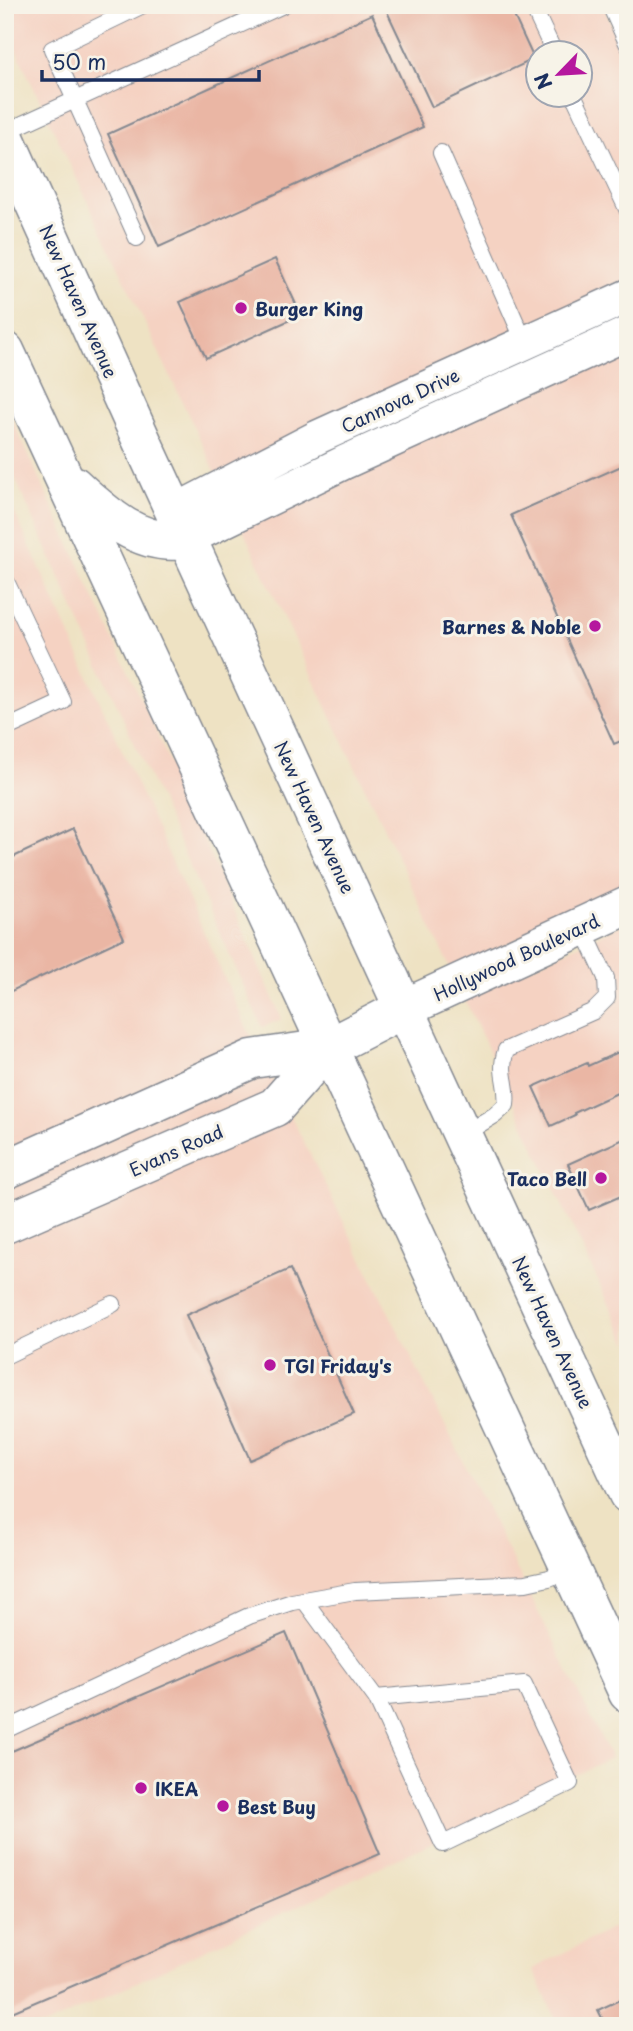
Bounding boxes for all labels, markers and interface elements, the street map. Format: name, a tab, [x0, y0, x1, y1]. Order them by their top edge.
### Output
scale bar	[42, 38, 259, 82]
north arrow	[524, 38, 594, 108]
text: 50 m	[52, 45, 106, 77]
text: N	[527, 69, 559, 94]
street label: New Haven Avenue	[33, 220, 125, 382]
place label: Burger King	[255, 295, 363, 322]
marker: Burger King	[233, 300, 249, 316]
street label: Cannova Drive	[336, 361, 464, 439]
place label: Barnes & Noble	[442, 613, 581, 640]
marker: Barnes & Noble	[587, 618, 603, 634]
street label: New Haven Avenue	[268, 736, 362, 898]
street label: Hollywood Boulevard	[429, 907, 603, 1007]
street label: Evans Road	[125, 1117, 227, 1183]
place label: Taco Bell	[507, 1165, 587, 1192]
marker: Taco Bell	[593, 1170, 609, 1186]
street label: New Haven Avenue	[506, 1251, 600, 1413]
place label: TGI Friday's	[284, 1352, 392, 1379]
marker: TGI Friday's	[262, 1357, 278, 1373]
place label: IKEA	[155, 1775, 199, 1802]
marker: IKEA	[133, 1780, 149, 1796]
place label: Best Buy	[237, 1793, 316, 1820]
marker: Best Buy	[215, 1798, 231, 1814]

